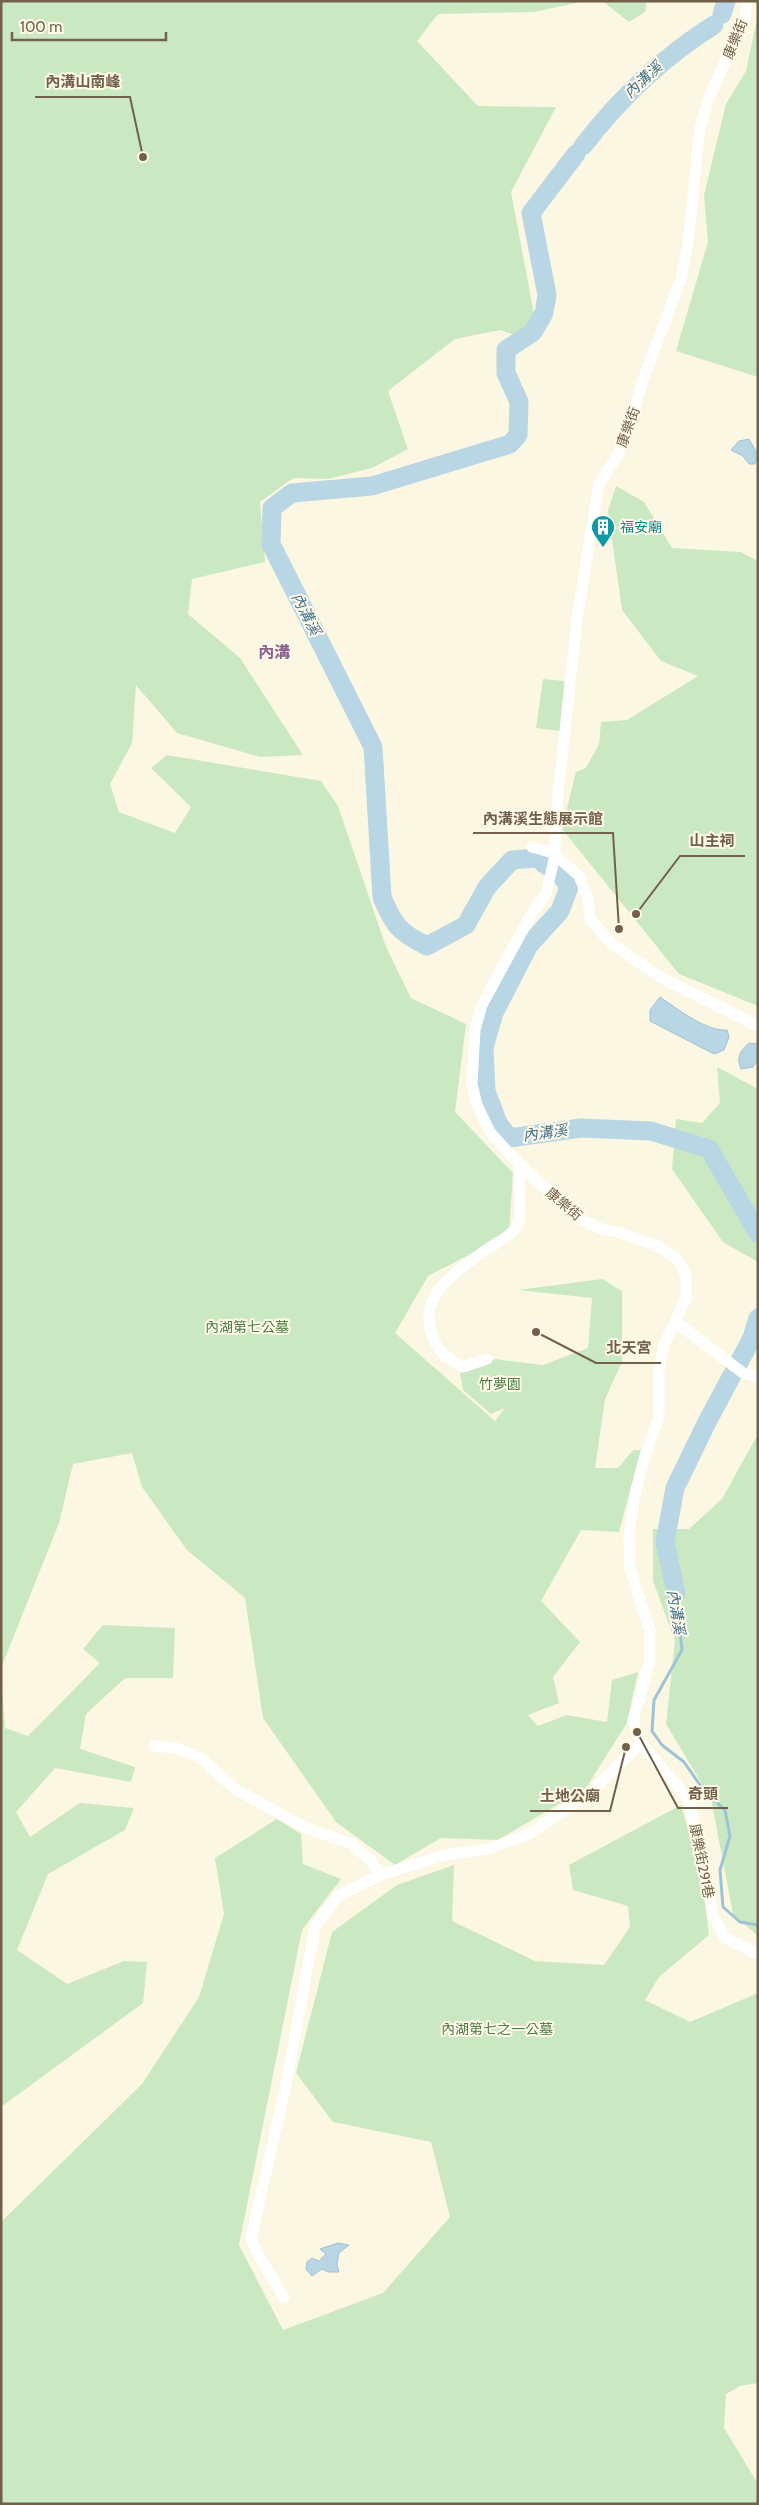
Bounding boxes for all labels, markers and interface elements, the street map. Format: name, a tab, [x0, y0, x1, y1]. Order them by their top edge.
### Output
scale bar	[12, 10, 166, 42]
street label: 康樂街	[719, 16, 751, 62]
text: 100 m	[20, 18, 62, 36]
water label: 內溝溪	[620, 57, 667, 102]
callout: 內溝山南峰	[35, 67, 130, 97]
text: 內溝山南峰	[45, 73, 121, 91]
street label: 康樂街	[612, 404, 644, 450]
building icon: 福安廟	[590, 514, 616, 548]
place label: 福安廟	[620, 518, 662, 536]
water label: 內溝溪	[288, 590, 325, 640]
district label: 內溝	[258, 643, 290, 662]
callout: 內溝溪生態展示館	[473, 803, 613, 833]
text: 內溝溪生態展示館	[483, 810, 603, 828]
callout: 山主祠	[680, 826, 745, 856]
text: 山主祠	[689, 832, 735, 850]
water label: 內溝溪	[521, 1121, 571, 1145]
street label: 康樂街	[542, 1184, 586, 1224]
park label: 內湖第七公墓	[205, 1318, 289, 1336]
callout: 北天宮	[596, 1333, 661, 1363]
text: 北天宮	[606, 1339, 652, 1357]
park label: 竹夢園	[479, 1375, 521, 1393]
water label: 內溝溪	[664, 1588, 689, 1638]
callout: 奇頭	[678, 1778, 728, 1808]
callout: 土地公廟	[530, 1781, 610, 1811]
text: 奇頭	[688, 1785, 718, 1803]
text: 土地公廟	[540, 1787, 600, 1805]
street label: 康樂街291巷	[686, 1822, 718, 1900]
park label: 內湖第七之一公墓	[441, 2020, 553, 2038]

